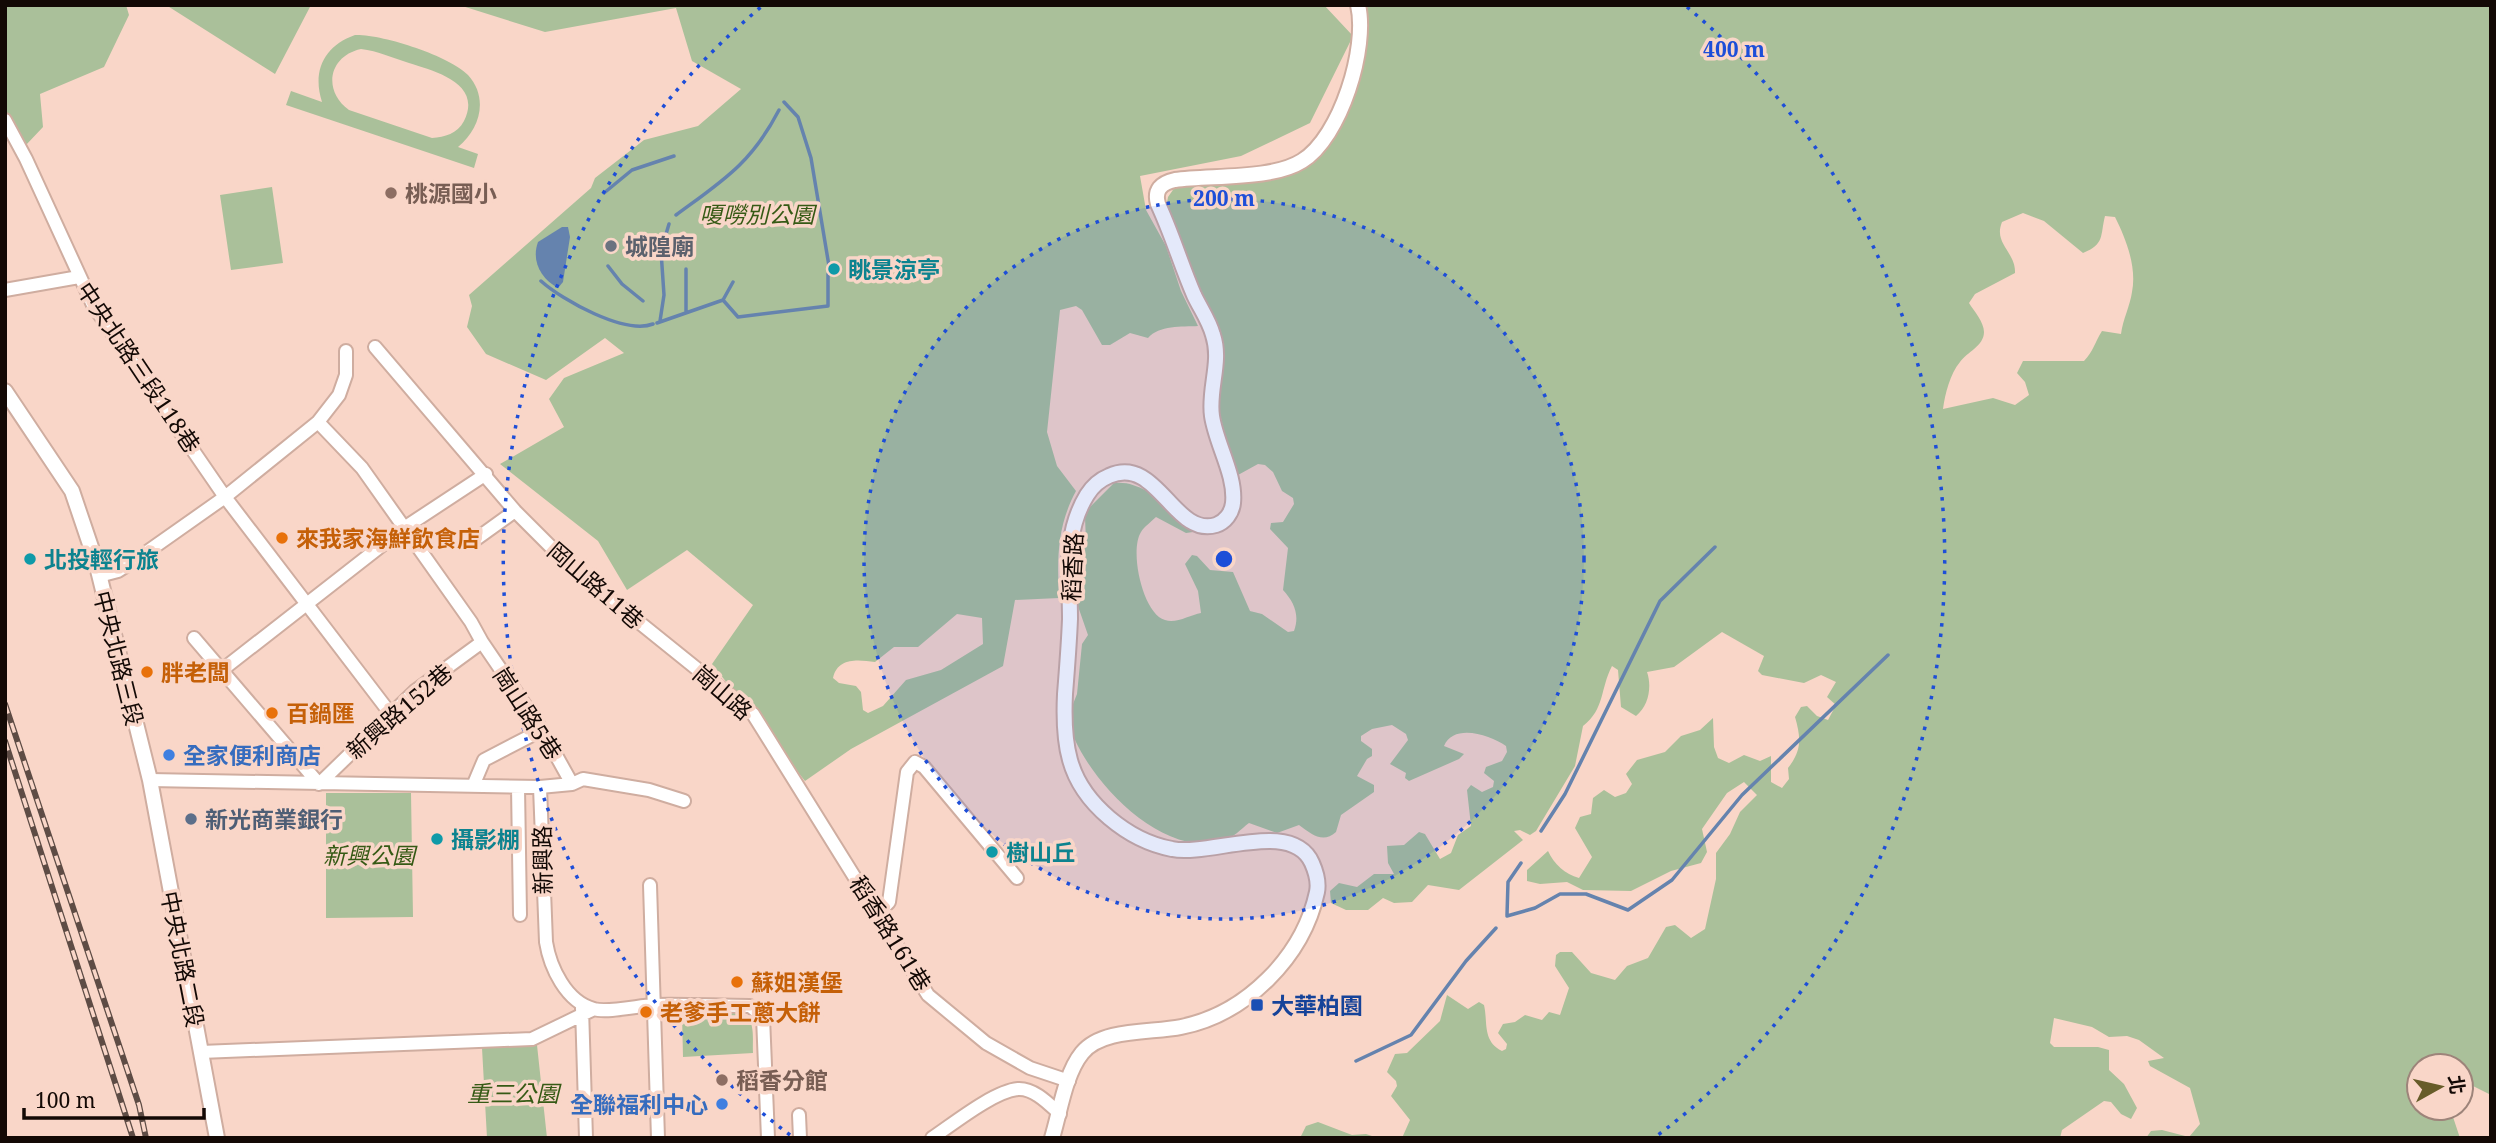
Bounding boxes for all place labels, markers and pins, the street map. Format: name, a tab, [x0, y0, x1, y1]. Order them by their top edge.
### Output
place label: 桃源國小	[405, 177, 497, 209]
marker: 桃源國小	[383, 185, 399, 201]
place label: 城隍廟	[625, 230, 694, 262]
marker: 城隍廟	[603, 238, 619, 254]
place label: 眺景涼亭	[848, 253, 940, 285]
marker: 眺景涼亭	[826, 261, 842, 277]
place label: 來我家海鮮飲食店	[296, 522, 480, 554]
marker: 來我家海鮮飲食店	[274, 530, 290, 546]
place label: 北投輕行旅	[44, 543, 159, 575]
centre of rings	[1212, 547, 1236, 571]
marker: 北投輕行旅	[22, 551, 38, 567]
place label: 胖老闆	[161, 656, 230, 688]
marker: 胖老闆	[139, 664, 155, 680]
place label: 百鍋匯	[286, 697, 355, 729]
marker: 百鍋匯	[264, 705, 280, 721]
place label: 全家便利商店	[183, 739, 321, 771]
marker: 全家便利商店	[161, 747, 177, 763]
place label: 新光商業銀行	[205, 803, 343, 835]
marker: 新光商業銀行	[183, 811, 199, 827]
place label: 攝影棚	[451, 823, 520, 855]
marker: 攝影棚	[429, 831, 445, 847]
place label: 樹山丘	[1006, 836, 1075, 868]
marker: 樹山丘	[984, 844, 1000, 860]
place label: 蘇姐漢堡	[751, 966, 843, 998]
marker: 蘇姐漢堡	[729, 974, 745, 990]
place label: 大華柏園	[1271, 989, 1363, 1021]
place label: 老爹手工蔥大餅	[660, 996, 821, 1028]
marker: 大華柏園	[1249, 997, 1265, 1013]
marker: 老爹手工蔥大餅	[638, 1004, 654, 1020]
place label: 稻香分館	[736, 1064, 828, 1096]
marker: 稻香分館	[714, 1072, 730, 1088]
place label: 全聯福利中心	[570, 1088, 708, 1120]
marker: 全聯福利中心	[714, 1096, 730, 1112]

